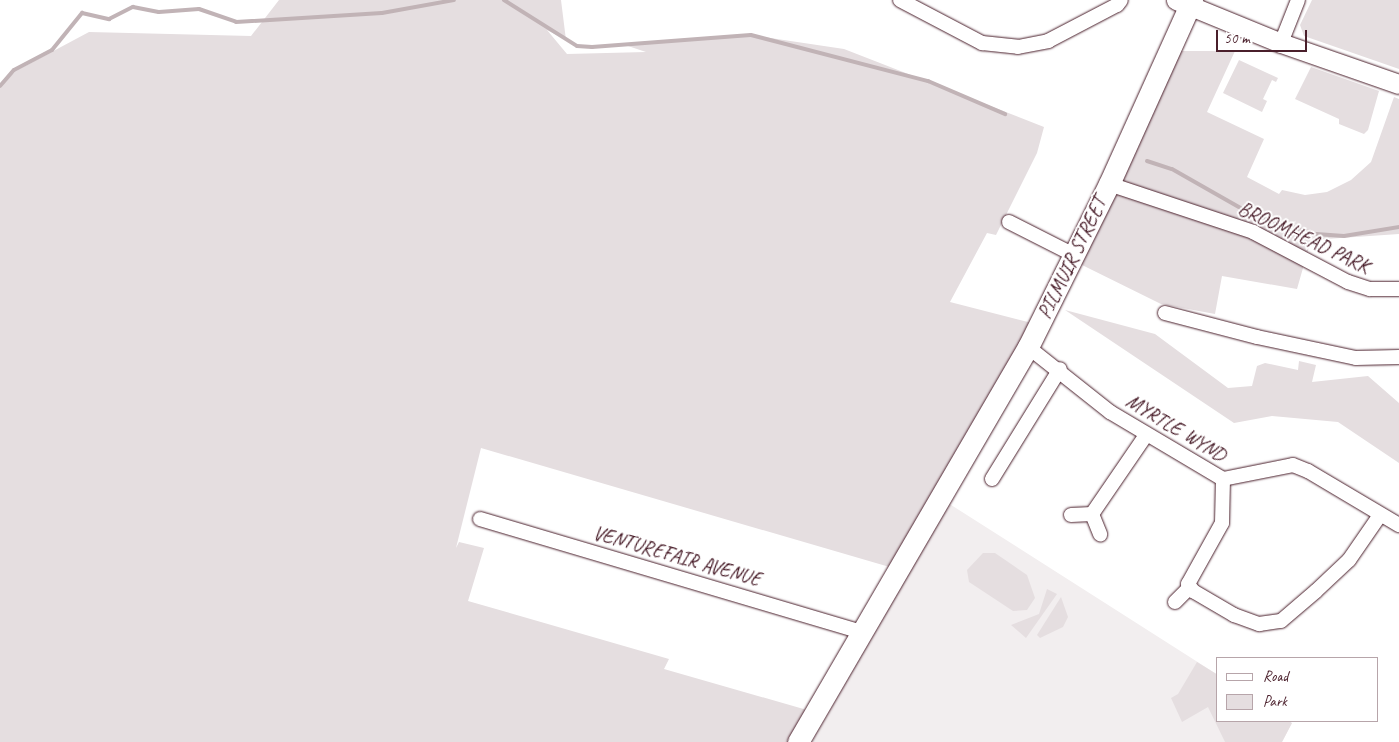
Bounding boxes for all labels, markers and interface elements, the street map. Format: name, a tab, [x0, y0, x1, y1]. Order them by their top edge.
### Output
scale bar	[1219, 20, 1310, 52]
text: 50 m	[1224, 29, 1250, 48]
street label: PILMUIR STREET	[1032, 194, 1112, 322]
street label: BROOMHEAD PARK	[1235, 196, 1373, 278]
street label: MYRTLE WYND	[1121, 389, 1231, 467]
street label: VENTUREFAIR AVENUE	[590, 520, 764, 592]
legend	[1216, 657, 1379, 722]
text: Road	[1263, 667, 1288, 686]
text: Park	[1263, 692, 1287, 711]

